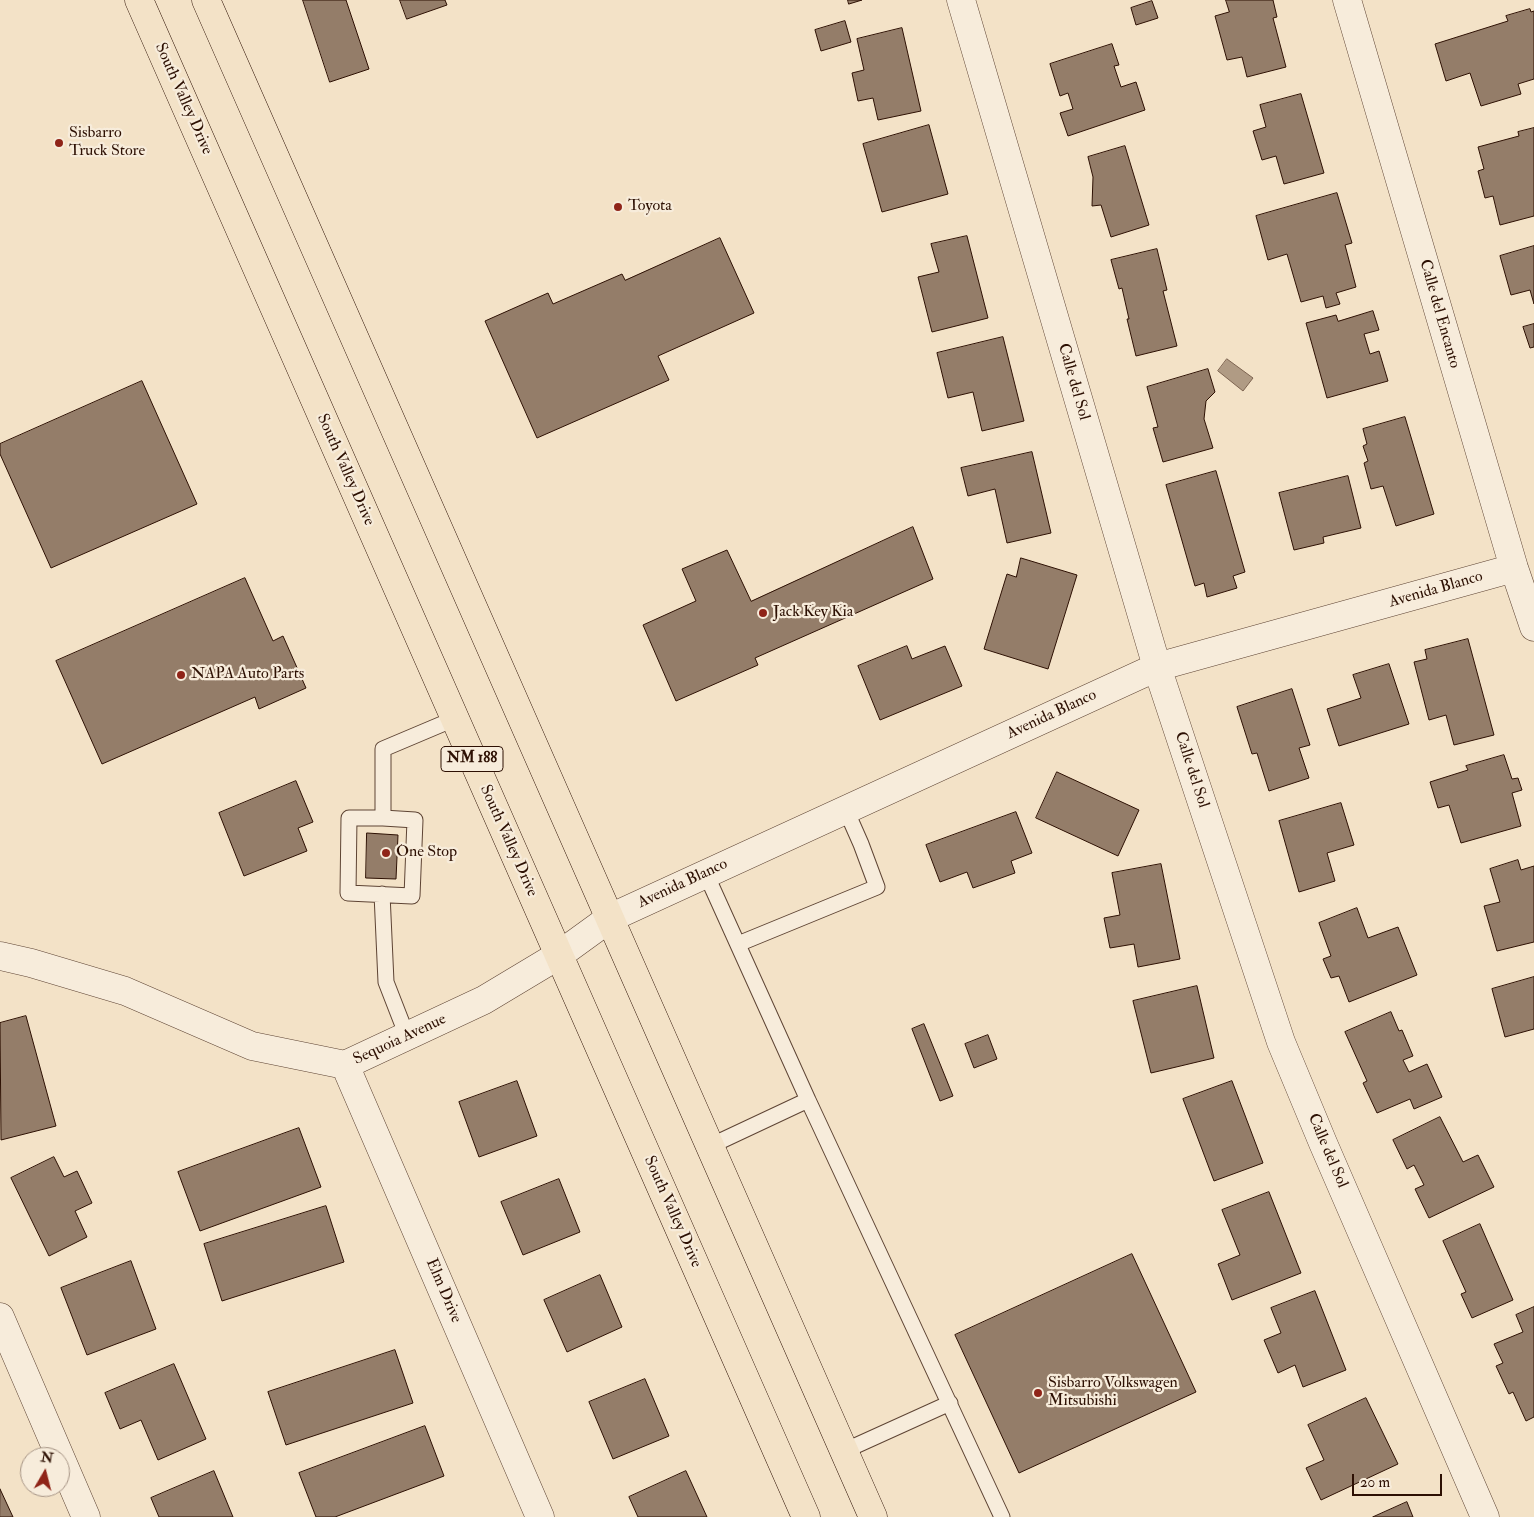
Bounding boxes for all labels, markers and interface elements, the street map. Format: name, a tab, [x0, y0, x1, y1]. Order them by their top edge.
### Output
street label: South Valley Drive	[150, 40, 216, 158]
place label: Sisbarro Truck Store	[69, 124, 145, 162]
marker: Sisbarro Truck Store	[53, 137, 65, 149]
place label: Toyota	[628, 197, 672, 217]
marker: Toyota	[612, 201, 624, 213]
street label: Calle del Encanto	[1414, 257, 1464, 371]
street label: Calle del Sol	[1053, 341, 1093, 423]
street label: South Valley Drive	[312, 411, 378, 529]
street label: Avenida Blanco	[1387, 567, 1485, 613]
place label: Jack Key Kia	[773, 603, 853, 623]
marker: Jack Key Kia	[757, 607, 769, 619]
place label: NAPA Auto Parts	[191, 665, 304, 685]
marker: NAPA Auto Parts	[175, 669, 187, 681]
street label: Avenida Blanco	[1004, 686, 1100, 744]
street label: Calle del Sol	[1170, 729, 1212, 811]
road number: NM 188	[441, 746, 503, 772]
street label: South Valley Drive	[475, 782, 541, 900]
place label: One Stop	[396, 843, 457, 863]
marker: One Stop	[380, 847, 392, 859]
street label: Avenida Blanco	[635, 855, 731, 913]
street label: Sequoia Avenue	[350, 1010, 450, 1070]
street label: Calle del Sol	[1303, 1111, 1351, 1191]
street label: South Valley Drive	[639, 1153, 705, 1271]
street label: Elm Drive	[421, 1256, 465, 1326]
place label: Sisbarro Volkswagen Mitsubishi	[1048, 1374, 1178, 1412]
marker: Sisbarro Volkswagen Mitsubishi	[1032, 1387, 1044, 1399]
north arrow	[20, 1447, 70, 1497]
text: N	[40, 1448, 54, 1467]
scale bar	[1354, 1464, 1444, 1496]
text: 20 m	[1360, 1473, 1390, 1492]

